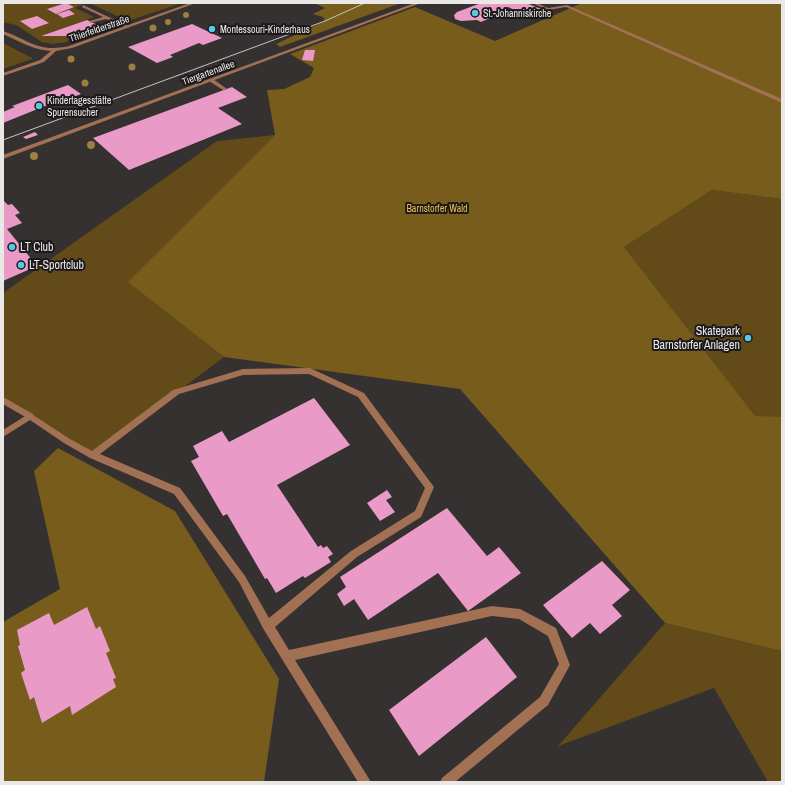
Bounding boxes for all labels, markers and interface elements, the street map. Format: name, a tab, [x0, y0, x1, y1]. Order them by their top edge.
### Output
place label: St.-Johanniskirche	[483, 7, 552, 20]
marker: St.-Johanniskirche	[470, 8, 480, 18]
street label: Thierfelderstraße	[67, 12, 131, 45]
place label: Montessouri-Kinderhaus	[220, 23, 310, 36]
marker: Montessouri-Kinderhaus	[207, 24, 217, 34]
street label: Tiergartenallee	[180, 57, 237, 88]
place label: Kindertagesstätte Spurensucher	[47, 94, 112, 119]
marker: Kindertagesstätte Spurensucher	[34, 101, 44, 111]
park label: Barnstorfer Wald	[406, 202, 468, 215]
place label: LT Club	[20, 239, 54, 255]
marker: LT Club	[7, 242, 17, 252]
place label: LT-Sportclub	[29, 257, 84, 273]
marker: LT-Sportclub	[16, 260, 26, 270]
place label: Skatepark Barnstorfer Anlagen	[653, 323, 740, 353]
marker: Skatepark Barnstorfer Anlagen	[743, 333, 753, 343]

